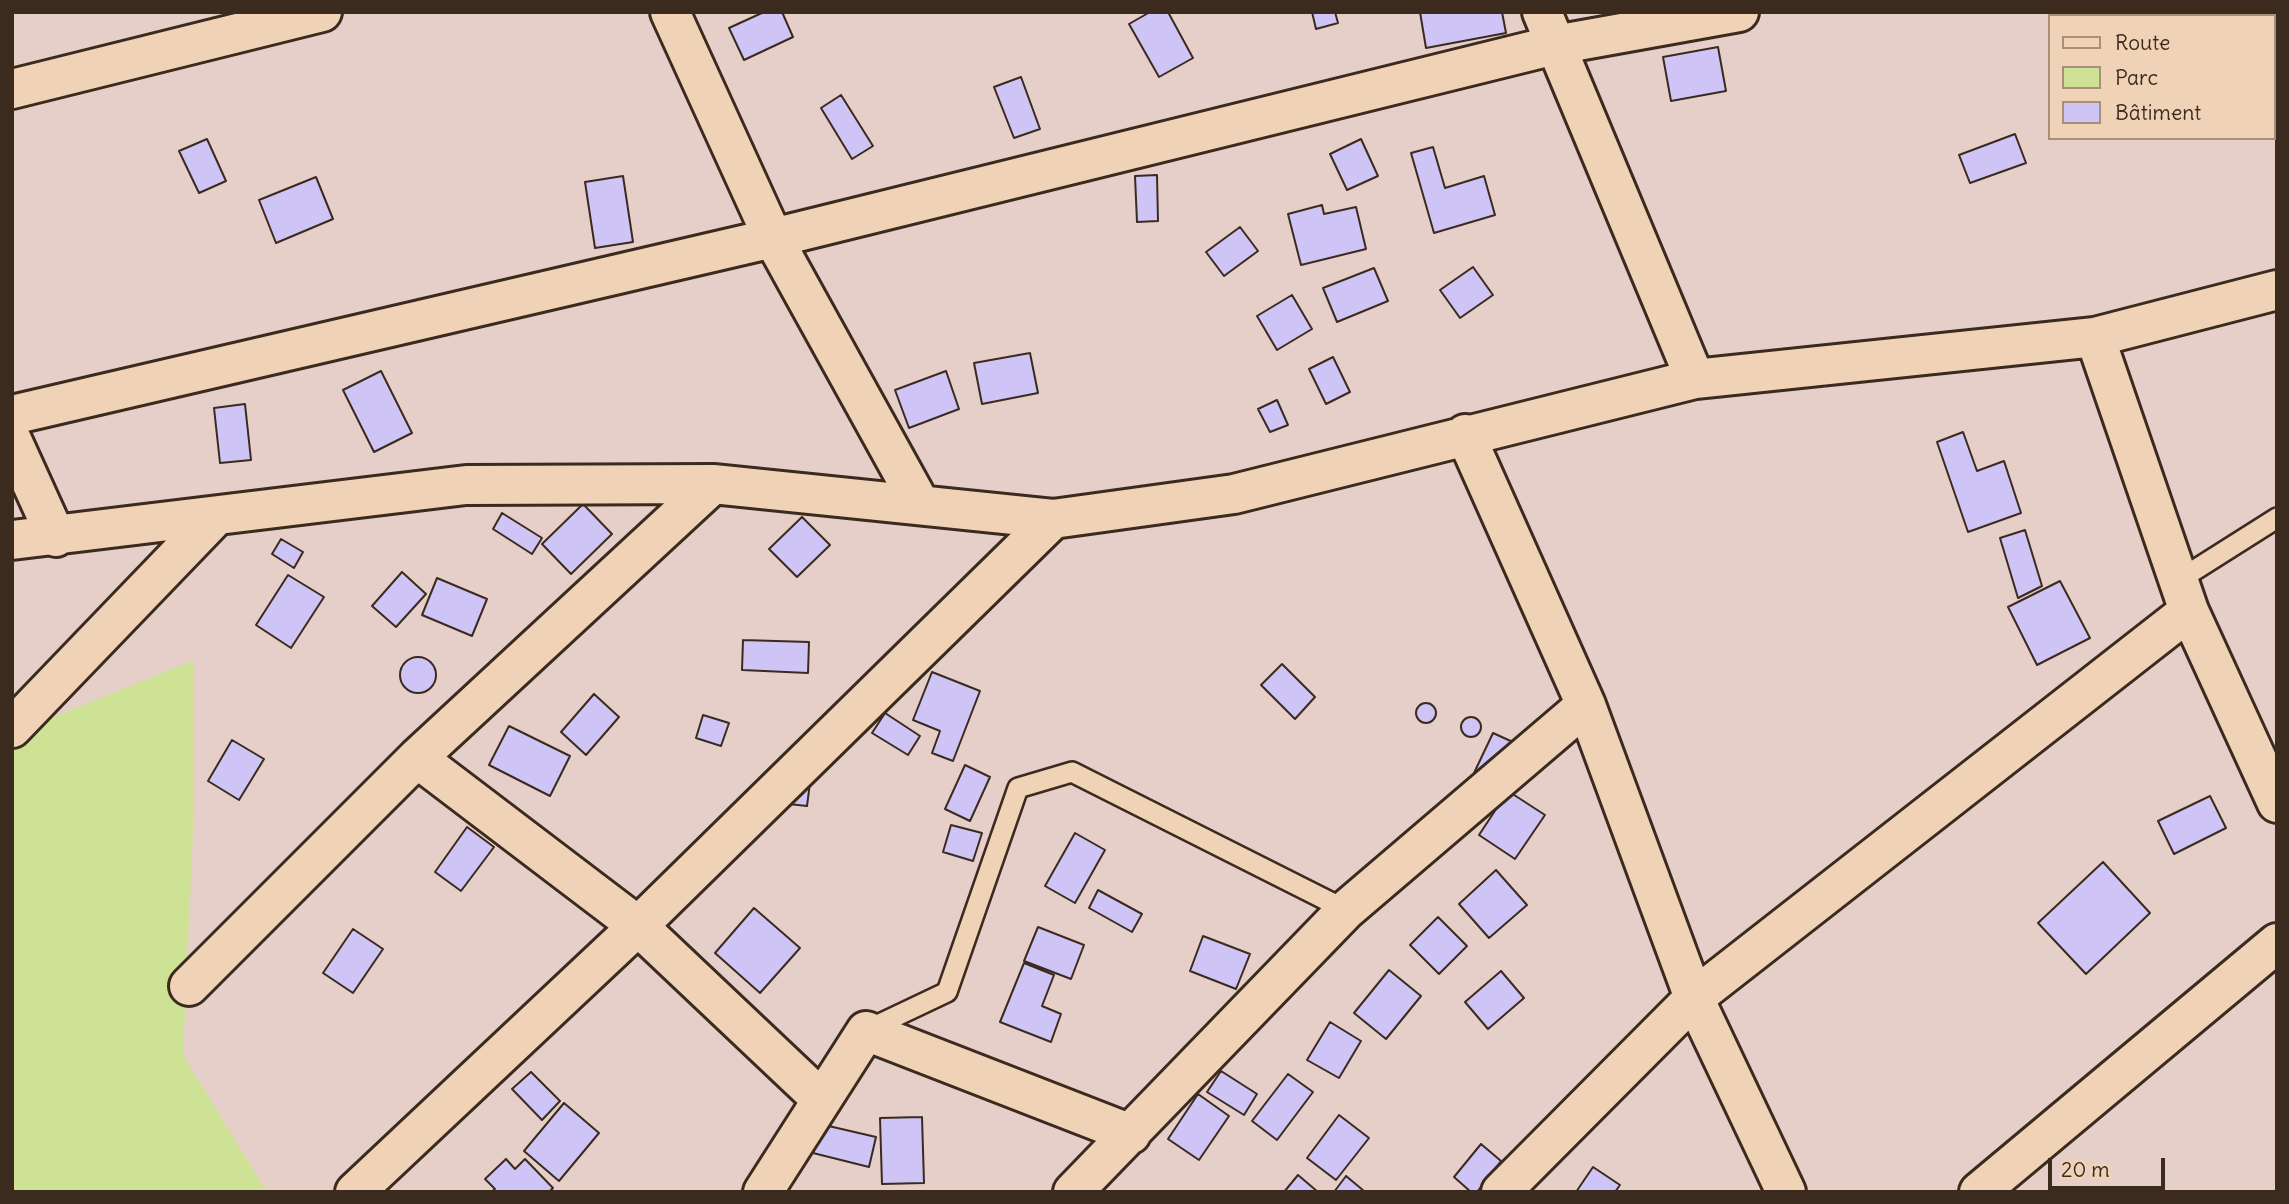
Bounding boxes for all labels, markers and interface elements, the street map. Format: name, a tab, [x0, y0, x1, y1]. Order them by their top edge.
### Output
legend	[2048, 14, 2275, 140]
text: Route	[2115, 29, 2170, 56]
text: Parc	[2115, 64, 2158, 91]
text: Bâtiment	[2115, 99, 2201, 126]
scale bar	[2051, 1144, 2168, 1188]
text: 20 m	[2061, 1156, 2110, 1183]

